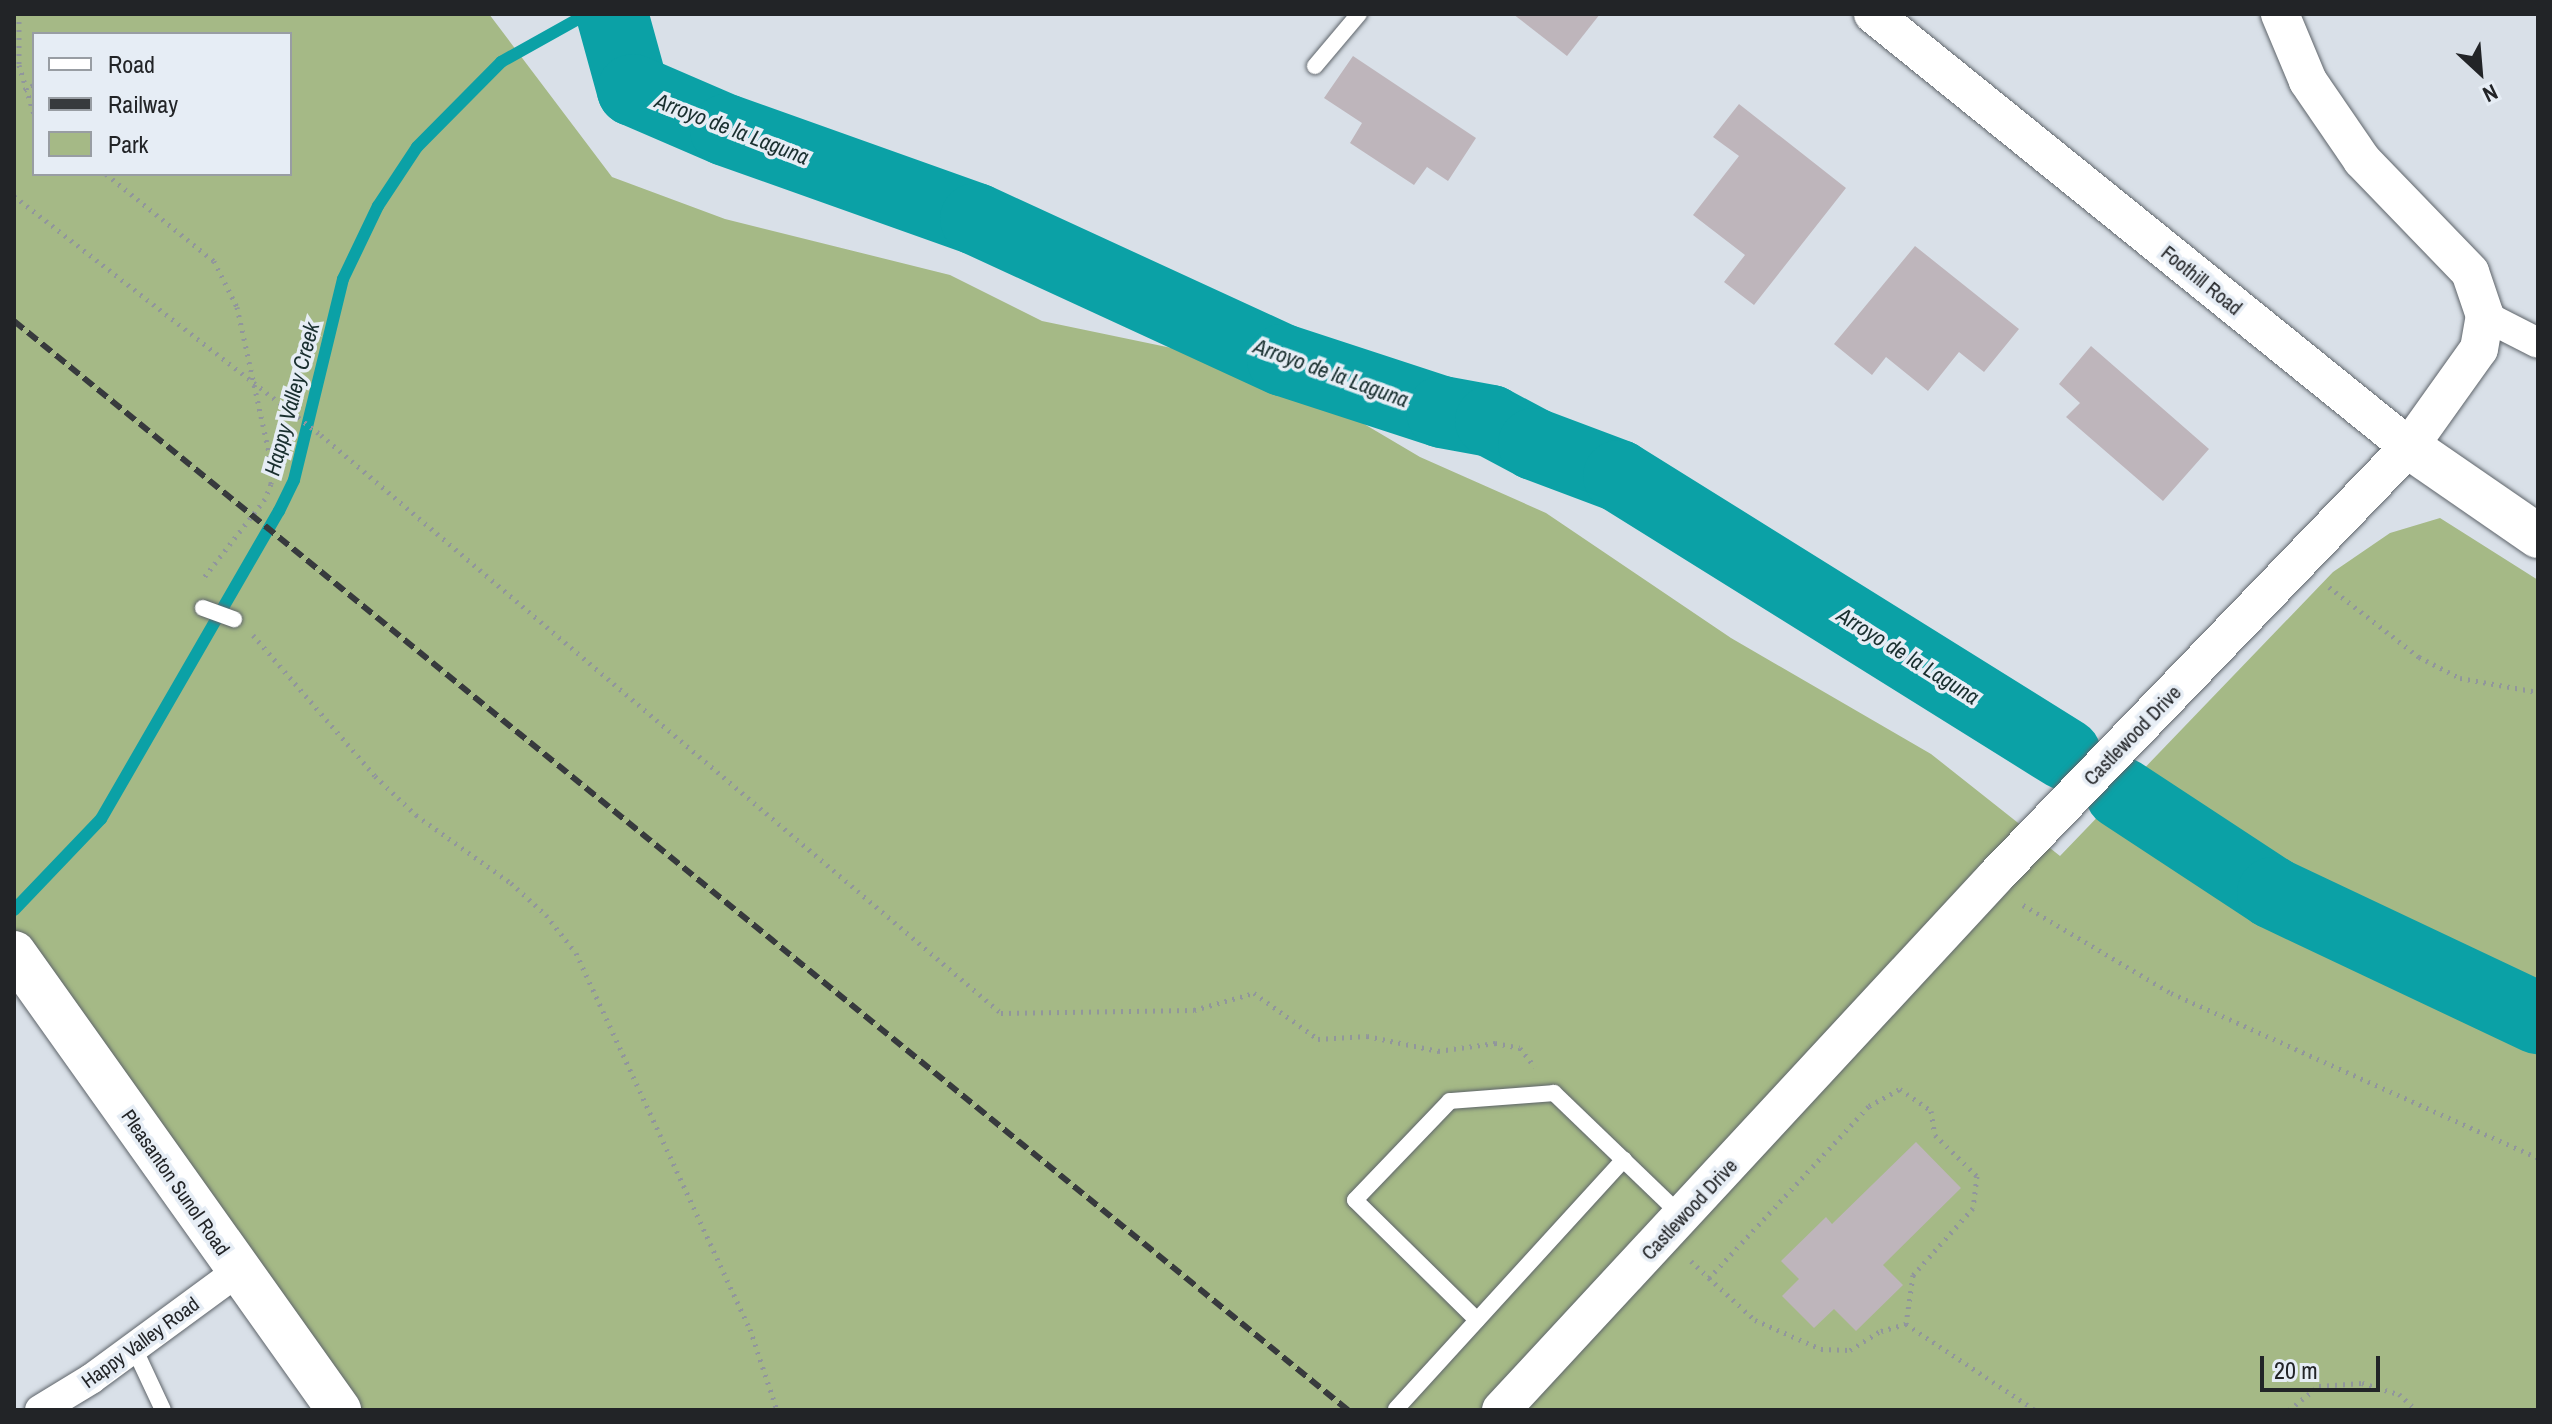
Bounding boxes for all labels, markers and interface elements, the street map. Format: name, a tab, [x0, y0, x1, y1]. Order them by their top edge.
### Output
legend	[32, 32, 292, 176]
north arrow	[2440, 32, 2520, 112]
text: Road	[108, 48, 155, 80]
text: N	[2478, 77, 2503, 110]
text: Railway	[108, 88, 178, 120]
water label: Arroyo de la Laguna	[651, 88, 813, 170]
text: Park	[108, 128, 148, 160]
street label: Foothill Road	[2157, 240, 2247, 320]
water label: Happy Valley Creek	[259, 319, 325, 479]
water label: Arroyo de la Laguna	[1250, 333, 1412, 413]
water label: Arroyo de la Laguna	[1832, 602, 1984, 710]
street label: Castlewood Drive	[2078, 680, 2186, 790]
street label: Pleasanton Sunol Road	[117, 1105, 235, 1259]
street label: Castlewood Drive	[1636, 1153, 1742, 1265]
street label: Happy Valley Road	[77, 1291, 203, 1393]
scale bar	[2264, 1340, 2384, 1390]
text: 20 m	[2274, 1354, 2318, 1386]

